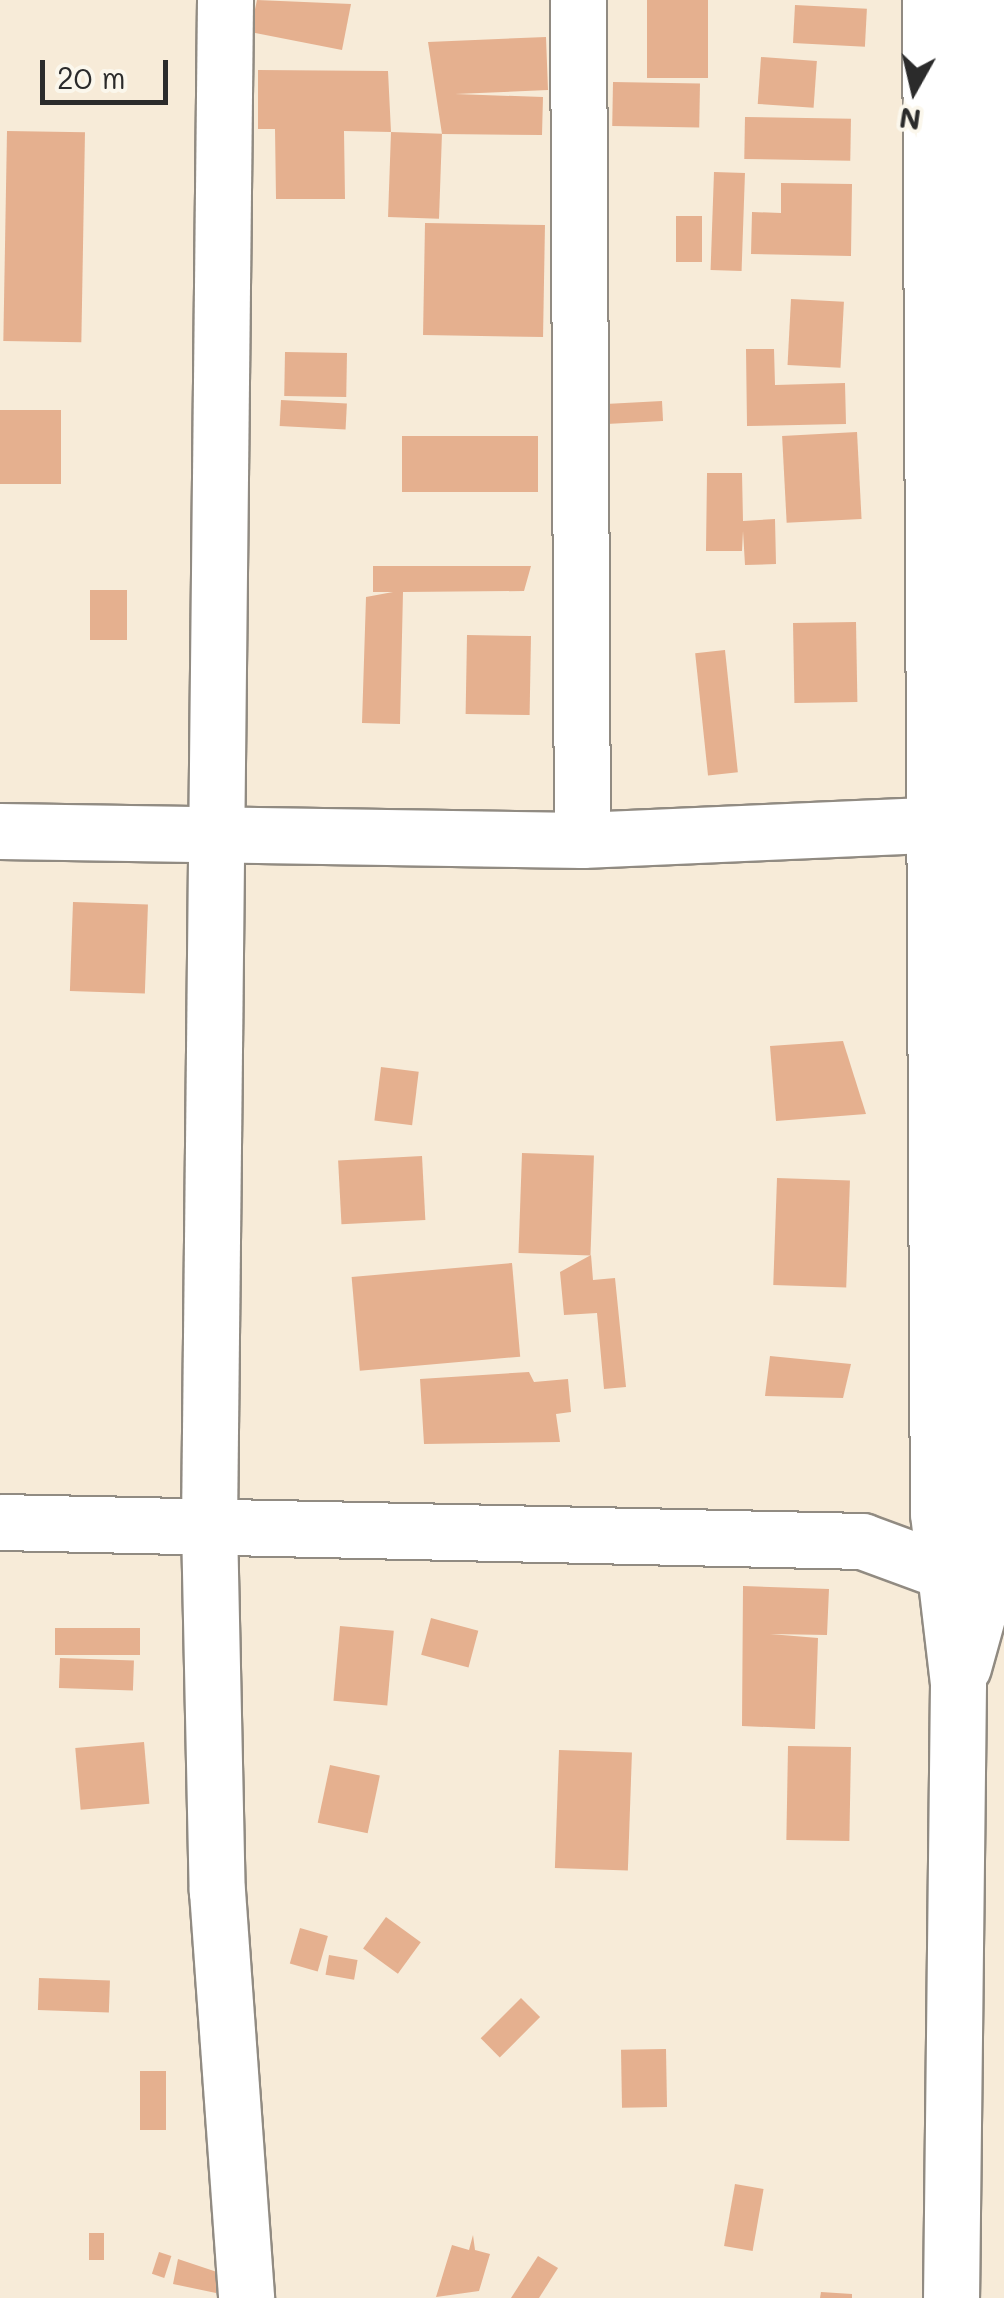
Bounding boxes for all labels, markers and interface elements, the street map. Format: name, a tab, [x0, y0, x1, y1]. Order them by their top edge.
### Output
scale bar	[45, 40, 172, 102]
north arrow	[864, 40, 964, 140]
text: 20 m	[57, 57, 126, 97]
text: N	[897, 100, 923, 139]

